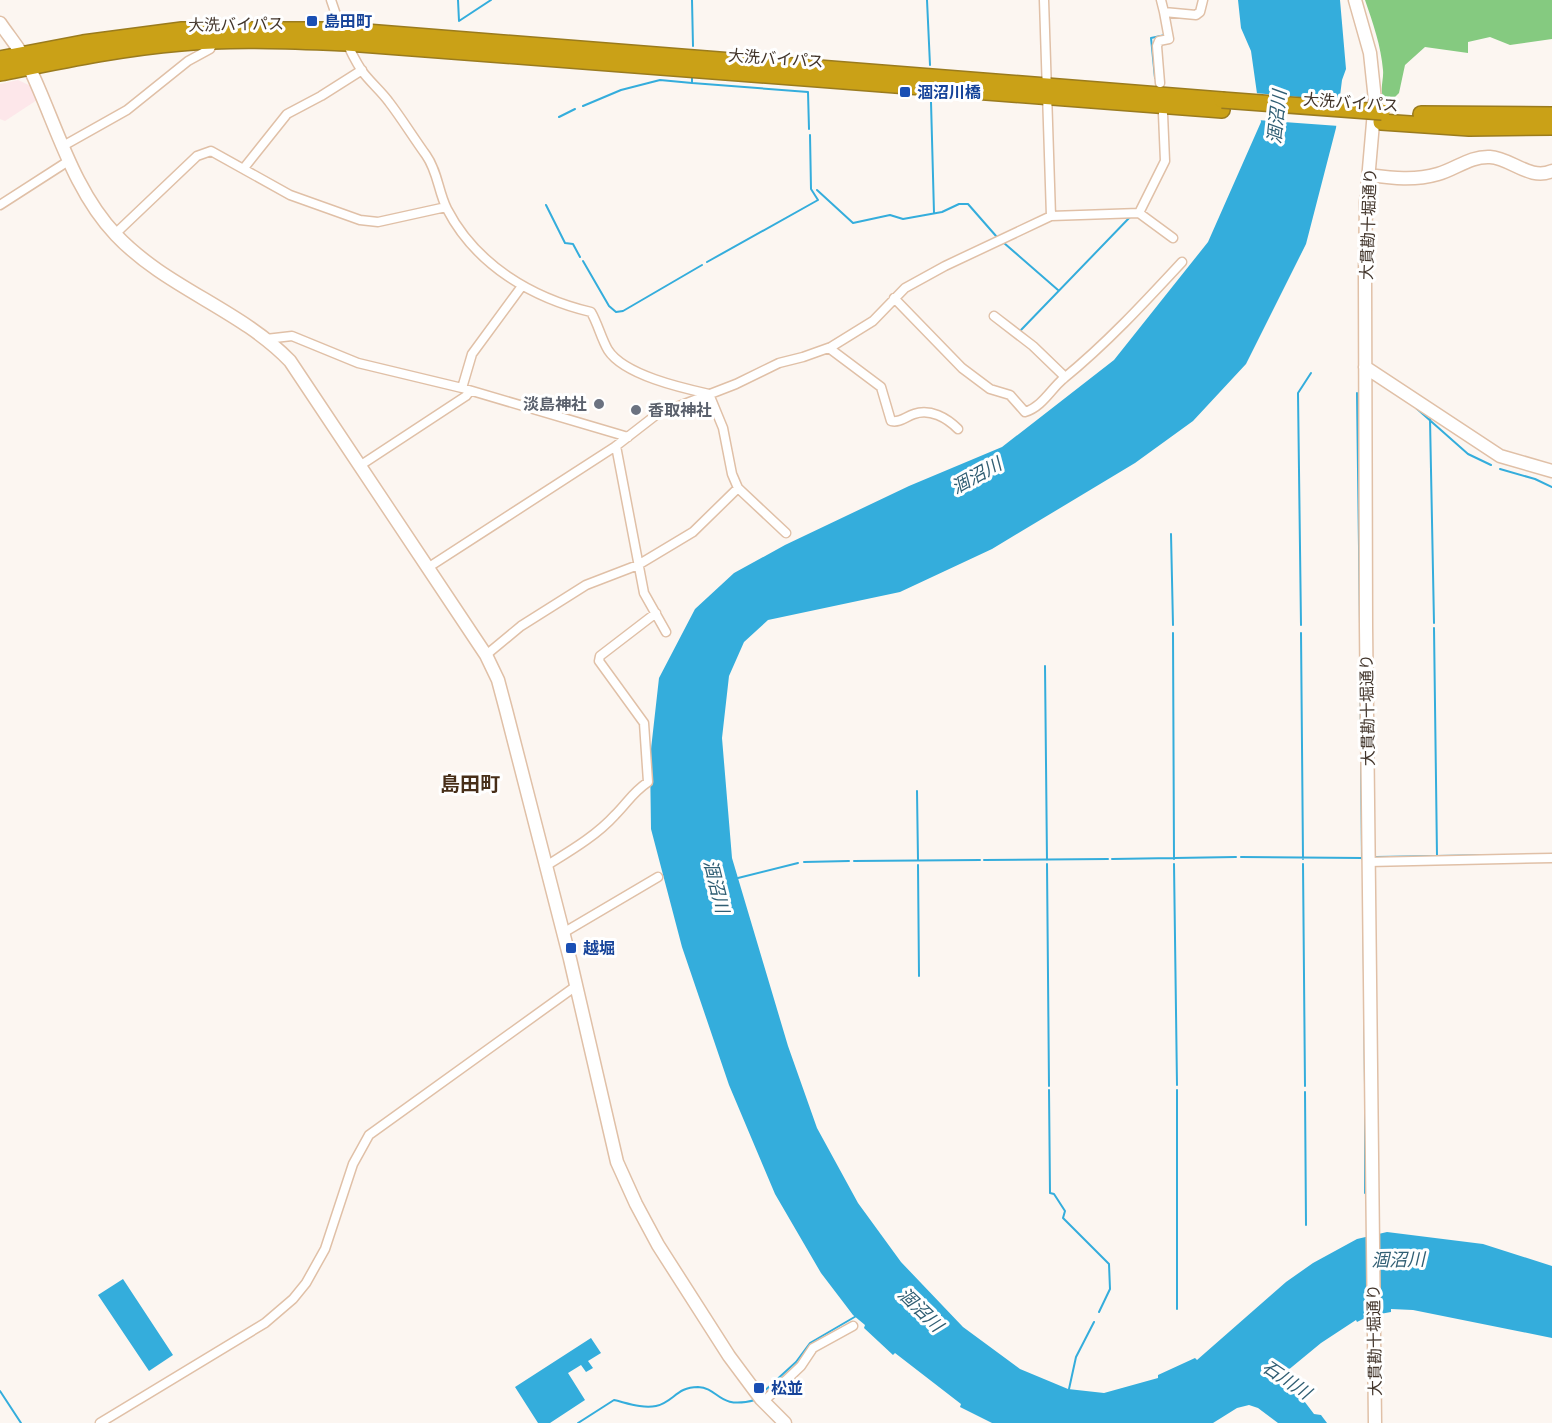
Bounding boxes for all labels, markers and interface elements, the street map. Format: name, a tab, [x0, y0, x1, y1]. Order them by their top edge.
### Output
place label: 島田町	[324, 10, 372, 32]
street label: 大洗バイパス	[188, 12, 284, 36]
marker: 島田町	[305, 14, 319, 28]
street label: 大洗バイパス	[728, 44, 824, 72]
place label: 涸沼川橋	[917, 81, 981, 103]
marker: 涸沼川橋	[898, 85, 912, 99]
water label: 涸沼川	[1261, 87, 1291, 145]
street label: 大洗バイパス	[1303, 88, 1399, 116]
street label: 大貫勘十堀通り	[1355, 168, 1381, 280]
place label: 淡島神社	[523, 393, 587, 415]
marker: 淡島神社	[592, 397, 606, 411]
place label: 香取神社	[648, 399, 712, 421]
marker: 香取神社	[629, 403, 643, 417]
water label: 涸沼川	[947, 450, 1007, 499]
street label: 大貫勘十堀通り	[1355, 654, 1379, 766]
district label: 島田町	[440, 770, 500, 797]
water label: 涸沼川	[699, 857, 736, 917]
place label: 越堀	[583, 937, 615, 959]
marker: 越堀	[564, 941, 578, 955]
water label: 涸沼川	[1371, 1246, 1427, 1271]
water label: 涸沼川	[893, 1282, 950, 1338]
street label: 大貫勘十堀通り	[1362, 1284, 1386, 1396]
water label: 石川川	[1258, 1354, 1318, 1405]
place label: 松並	[771, 1377, 803, 1399]
marker: 松並	[752, 1381, 766, 1395]

